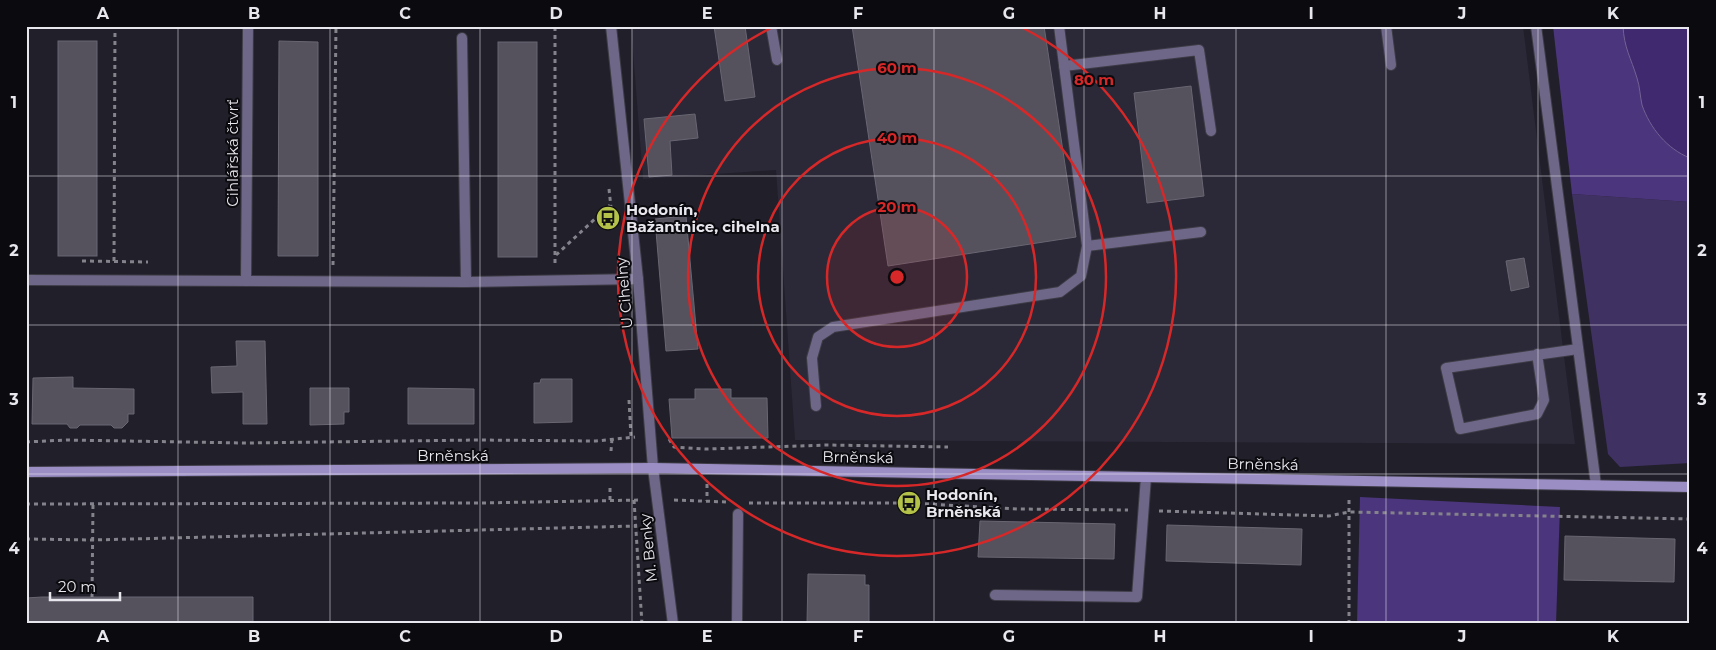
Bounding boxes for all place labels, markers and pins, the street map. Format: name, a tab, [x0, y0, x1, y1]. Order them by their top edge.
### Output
place label: Hodonín, Bažantnice, cihelna	[626, 200, 780, 236]
bus stop icon: Hodonín, Bažantnice, cihelna	[595, 205, 621, 231]
centre of rings	[888, 268, 906, 286]
place label: Hodonín, Brněnská	[926, 485, 1001, 521]
bus stop icon: Hodonín, Brněnská	[896, 490, 922, 516]

